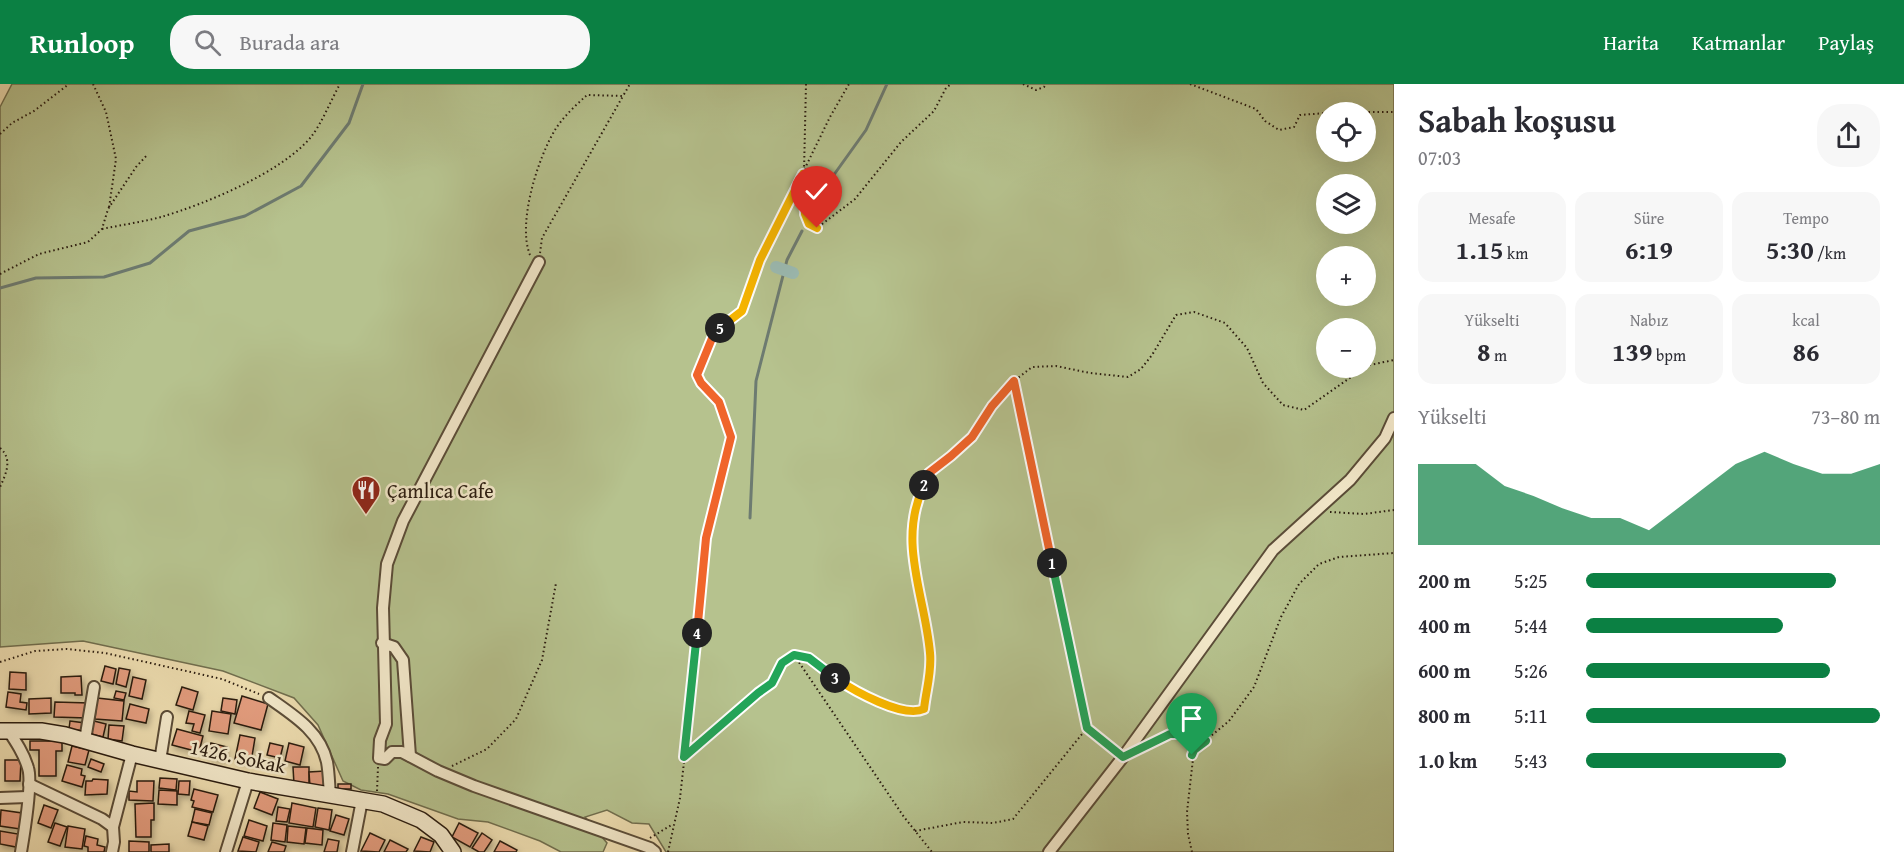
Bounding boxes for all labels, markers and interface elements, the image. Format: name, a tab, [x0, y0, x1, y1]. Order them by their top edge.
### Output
search box	[170, 15, 590, 69]
text: Runloop	[30, 22, 134, 63]
icon: search	[191, 26, 224, 59]
text: Burada ara	[239, 26, 340, 58]
text: Harita	[1603, 27, 1659, 58]
text: Katmanlar	[1692, 27, 1785, 58]
text: Paylaş	[1818, 27, 1874, 58]
text: Sabah koşusu	[1418, 96, 1616, 144]
map controls	[1316, 102, 1376, 378]
button: locate	[1316, 102, 1376, 162]
button: share	[1817, 104, 1880, 167]
text: 07:03	[1418, 143, 1461, 172]
pin	[791, 166, 842, 228]
button: layers	[1316, 174, 1376, 234]
icon: check	[800, 175, 833, 208]
text: Mesafe	[1468, 206, 1516, 230]
text: Süre	[1634, 206, 1664, 230]
text: Tempo	[1783, 206, 1829, 230]
text: 1.15	[1456, 230, 1504, 269]
text: 6:19	[1625, 230, 1673, 269]
text: 5:30	[1766, 230, 1814, 269]
text: km	[1504, 241, 1528, 265]
text: /km	[1814, 241, 1846, 265]
button: +	[1316, 246, 1376, 306]
text: Yükselti	[1465, 308, 1519, 332]
text: Nabız	[1630, 308, 1668, 332]
text: kcal	[1792, 308, 1820, 332]
pin: 5	[705, 313, 735, 343]
text: 5	[716, 316, 724, 340]
button: −	[1316, 318, 1376, 378]
text: 8	[1477, 332, 1490, 371]
text: 139	[1612, 332, 1652, 371]
text: 86	[1793, 332, 1819, 371]
text: m	[1490, 343, 1507, 367]
text: bpm	[1652, 343, 1686, 367]
text: Yükselti	[1418, 402, 1487, 431]
text: 73–80 m	[1811, 402, 1880, 431]
pin: 2	[909, 470, 939, 500]
text: 2	[920, 473, 928, 497]
restaurant icon: Çamlıca Cafe	[350, 474, 382, 516]
place label: Çamlıca Cafe	[387, 476, 494, 505]
pin: 1	[1037, 548, 1067, 578]
text: 1	[1048, 551, 1056, 575]
text: 200 m	[1418, 566, 1471, 595]
text: 5:25	[1514, 566, 1548, 595]
text: 400 m	[1418, 611, 1471, 640]
text: 5:44	[1514, 611, 1548, 640]
pin: 4	[682, 618, 712, 648]
text: 4	[693, 621, 701, 645]
text: 600 m	[1418, 656, 1471, 685]
text: 5:26	[1514, 656, 1548, 685]
pin: 3	[820, 663, 850, 693]
text: 3	[831, 666, 839, 690]
pin	[1166, 693, 1217, 755]
text: 800 m	[1418, 701, 1471, 730]
text: 5:11	[1514, 701, 1548, 730]
icon: arrive	[1175, 702, 1208, 735]
street label: 1426. Sokak	[187, 732, 290, 780]
text: 1.0 km	[1418, 746, 1477, 775]
text: 5:43	[1514, 746, 1548, 775]

